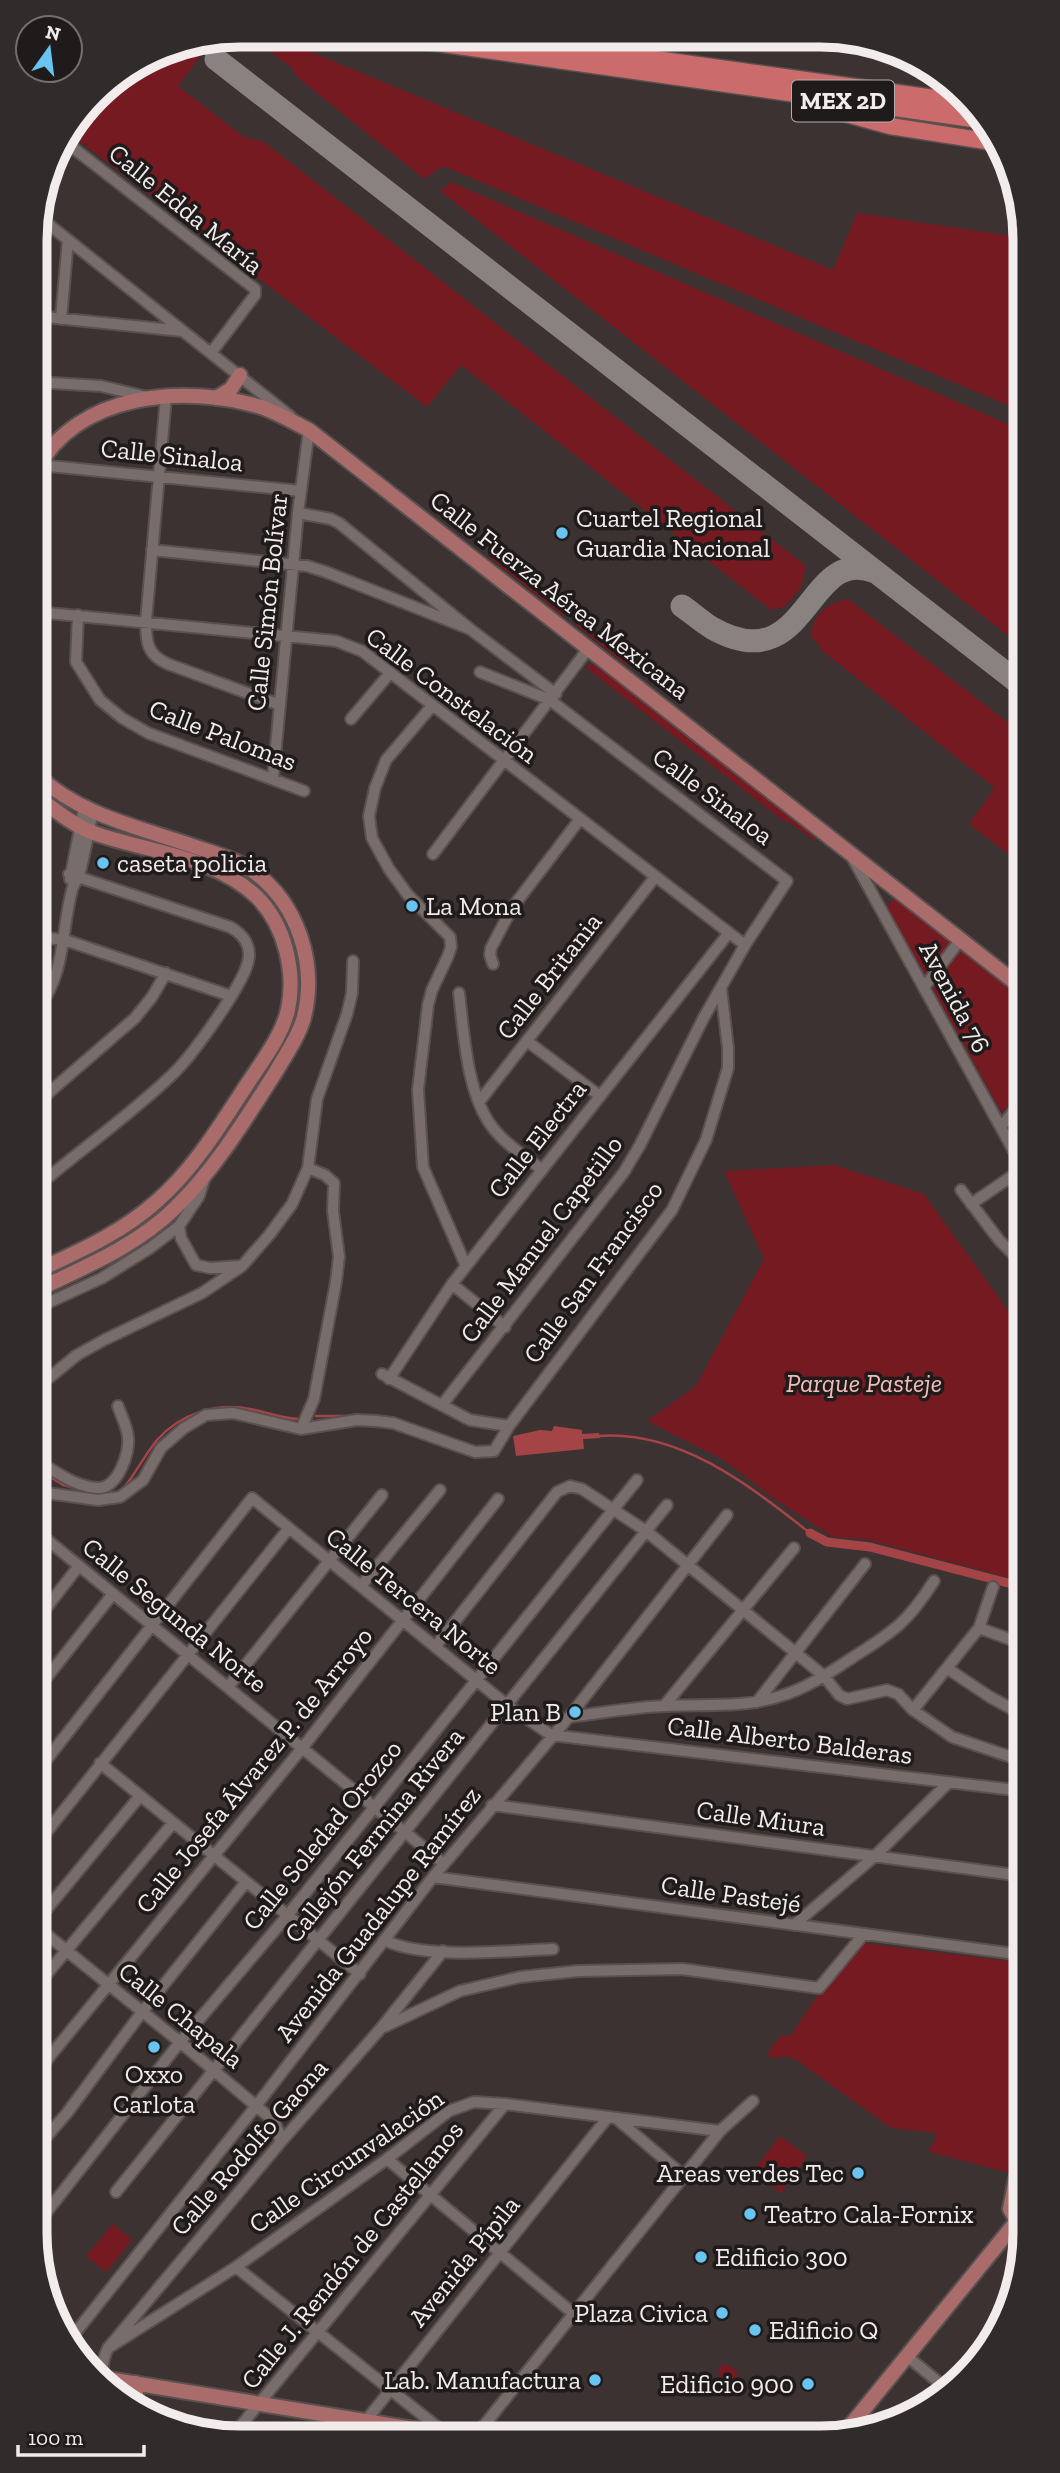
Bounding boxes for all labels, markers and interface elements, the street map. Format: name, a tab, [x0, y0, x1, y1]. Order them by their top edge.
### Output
north arrow	[14, 14, 84, 84]
text: N	[43, 20, 63, 46]
road number: MEX 2D	[792, 80, 894, 122]
street label: Calle Edda María	[102, 137, 270, 281]
street label: Calle Sinaloa	[99, 432, 245, 478]
street label: Calle Fuerza Aérea Mexicana	[424, 484, 696, 707]
street label: Calle Simón Bolívar	[240, 492, 294, 712]
place label: Cuartel Regional Guardia Nacional	[576, 502, 770, 564]
marker: Cuartel Regional Guardia Nacional	[554, 525, 570, 541]
street label: Calle Constelación	[360, 620, 544, 770]
street label: Calle Palomas	[145, 692, 301, 778]
street label: Calle Sinaloa	[646, 740, 780, 852]
place label: caseta policia	[117, 847, 267, 879]
marker: caseta policia	[95, 855, 111, 871]
place label: La Mona	[426, 890, 522, 922]
marker: La Mona	[404, 898, 420, 914]
street label: Calle Britania	[490, 906, 609, 1046]
street label: Avenida 76	[912, 936, 998, 1058]
street label: Calle Electra	[481, 1073, 593, 1204]
street label: Calle Manuel Capetillo	[453, 1129, 629, 1349]
street label: Calle San Francisco	[516, 1175, 670, 1369]
park label: Parque Pasteje	[786, 1367, 942, 1399]
street label: Calle Tercera Norte	[320, 1520, 508, 1682]
street label: Calle Segunda Norte	[76, 1531, 274, 1699]
street label: Calle Josefa Álvarez P. de Arroyo	[129, 1620, 379, 1920]
place label: Plan B	[490, 1696, 561, 1728]
marker: Plan B	[567, 1704, 583, 1720]
street label: Calle Alberto Balderas	[666, 1709, 914, 1771]
street label: Callejón Fermina Rivera	[277, 1721, 471, 1949]
street label: Calle Soledad Orozco	[236, 1734, 408, 1936]
street label: Avenida Guadalupe Ramírez	[268, 1780, 488, 2048]
street label: Calle Miura	[695, 1793, 828, 1843]
street label: Calle Pastejé	[659, 1868, 803, 1920]
street label: Calle Chapala	[112, 1955, 250, 2075]
marker: Oxxo Carlota	[146, 2039, 162, 2055]
street label: Calle Rodolfo Gaona	[164, 2052, 335, 2242]
place label: Oxxo Carlota	[113, 2058, 196, 2120]
street label: Calle Circunvalación	[243, 2082, 449, 2240]
street label: Calle J. Rendón de Castellanos	[234, 2115, 470, 2395]
place label: Areas verdes Tec	[657, 2157, 844, 2189]
marker: Areas verdes Tec	[850, 2165, 866, 2181]
street label: Avenida Pípila	[402, 2189, 527, 2333]
place label: Teatro Cala-Fornix	[764, 2198, 974, 2230]
marker: Teatro Cala-Fornix	[742, 2206, 758, 2222]
place label: Edificio 300	[715, 2241, 848, 2273]
marker: Edificio 300	[693, 2249, 709, 2265]
place label: Plaza Civica	[574, 2297, 708, 2329]
marker: Plaza Civica	[714, 2305, 730, 2321]
place label: Edificio Q	[769, 2314, 878, 2346]
marker: Edificio Q	[747, 2322, 763, 2338]
place label: Lab. Manufactura	[384, 2364, 581, 2396]
place label: Edificio 900	[660, 2368, 794, 2400]
marker: Lab. Manufactura	[587, 2372, 603, 2388]
marker: Edificio 900	[800, 2376, 816, 2392]
scale bar	[18, 2414, 144, 2458]
text: 100 m	[28, 2425, 83, 2450]

